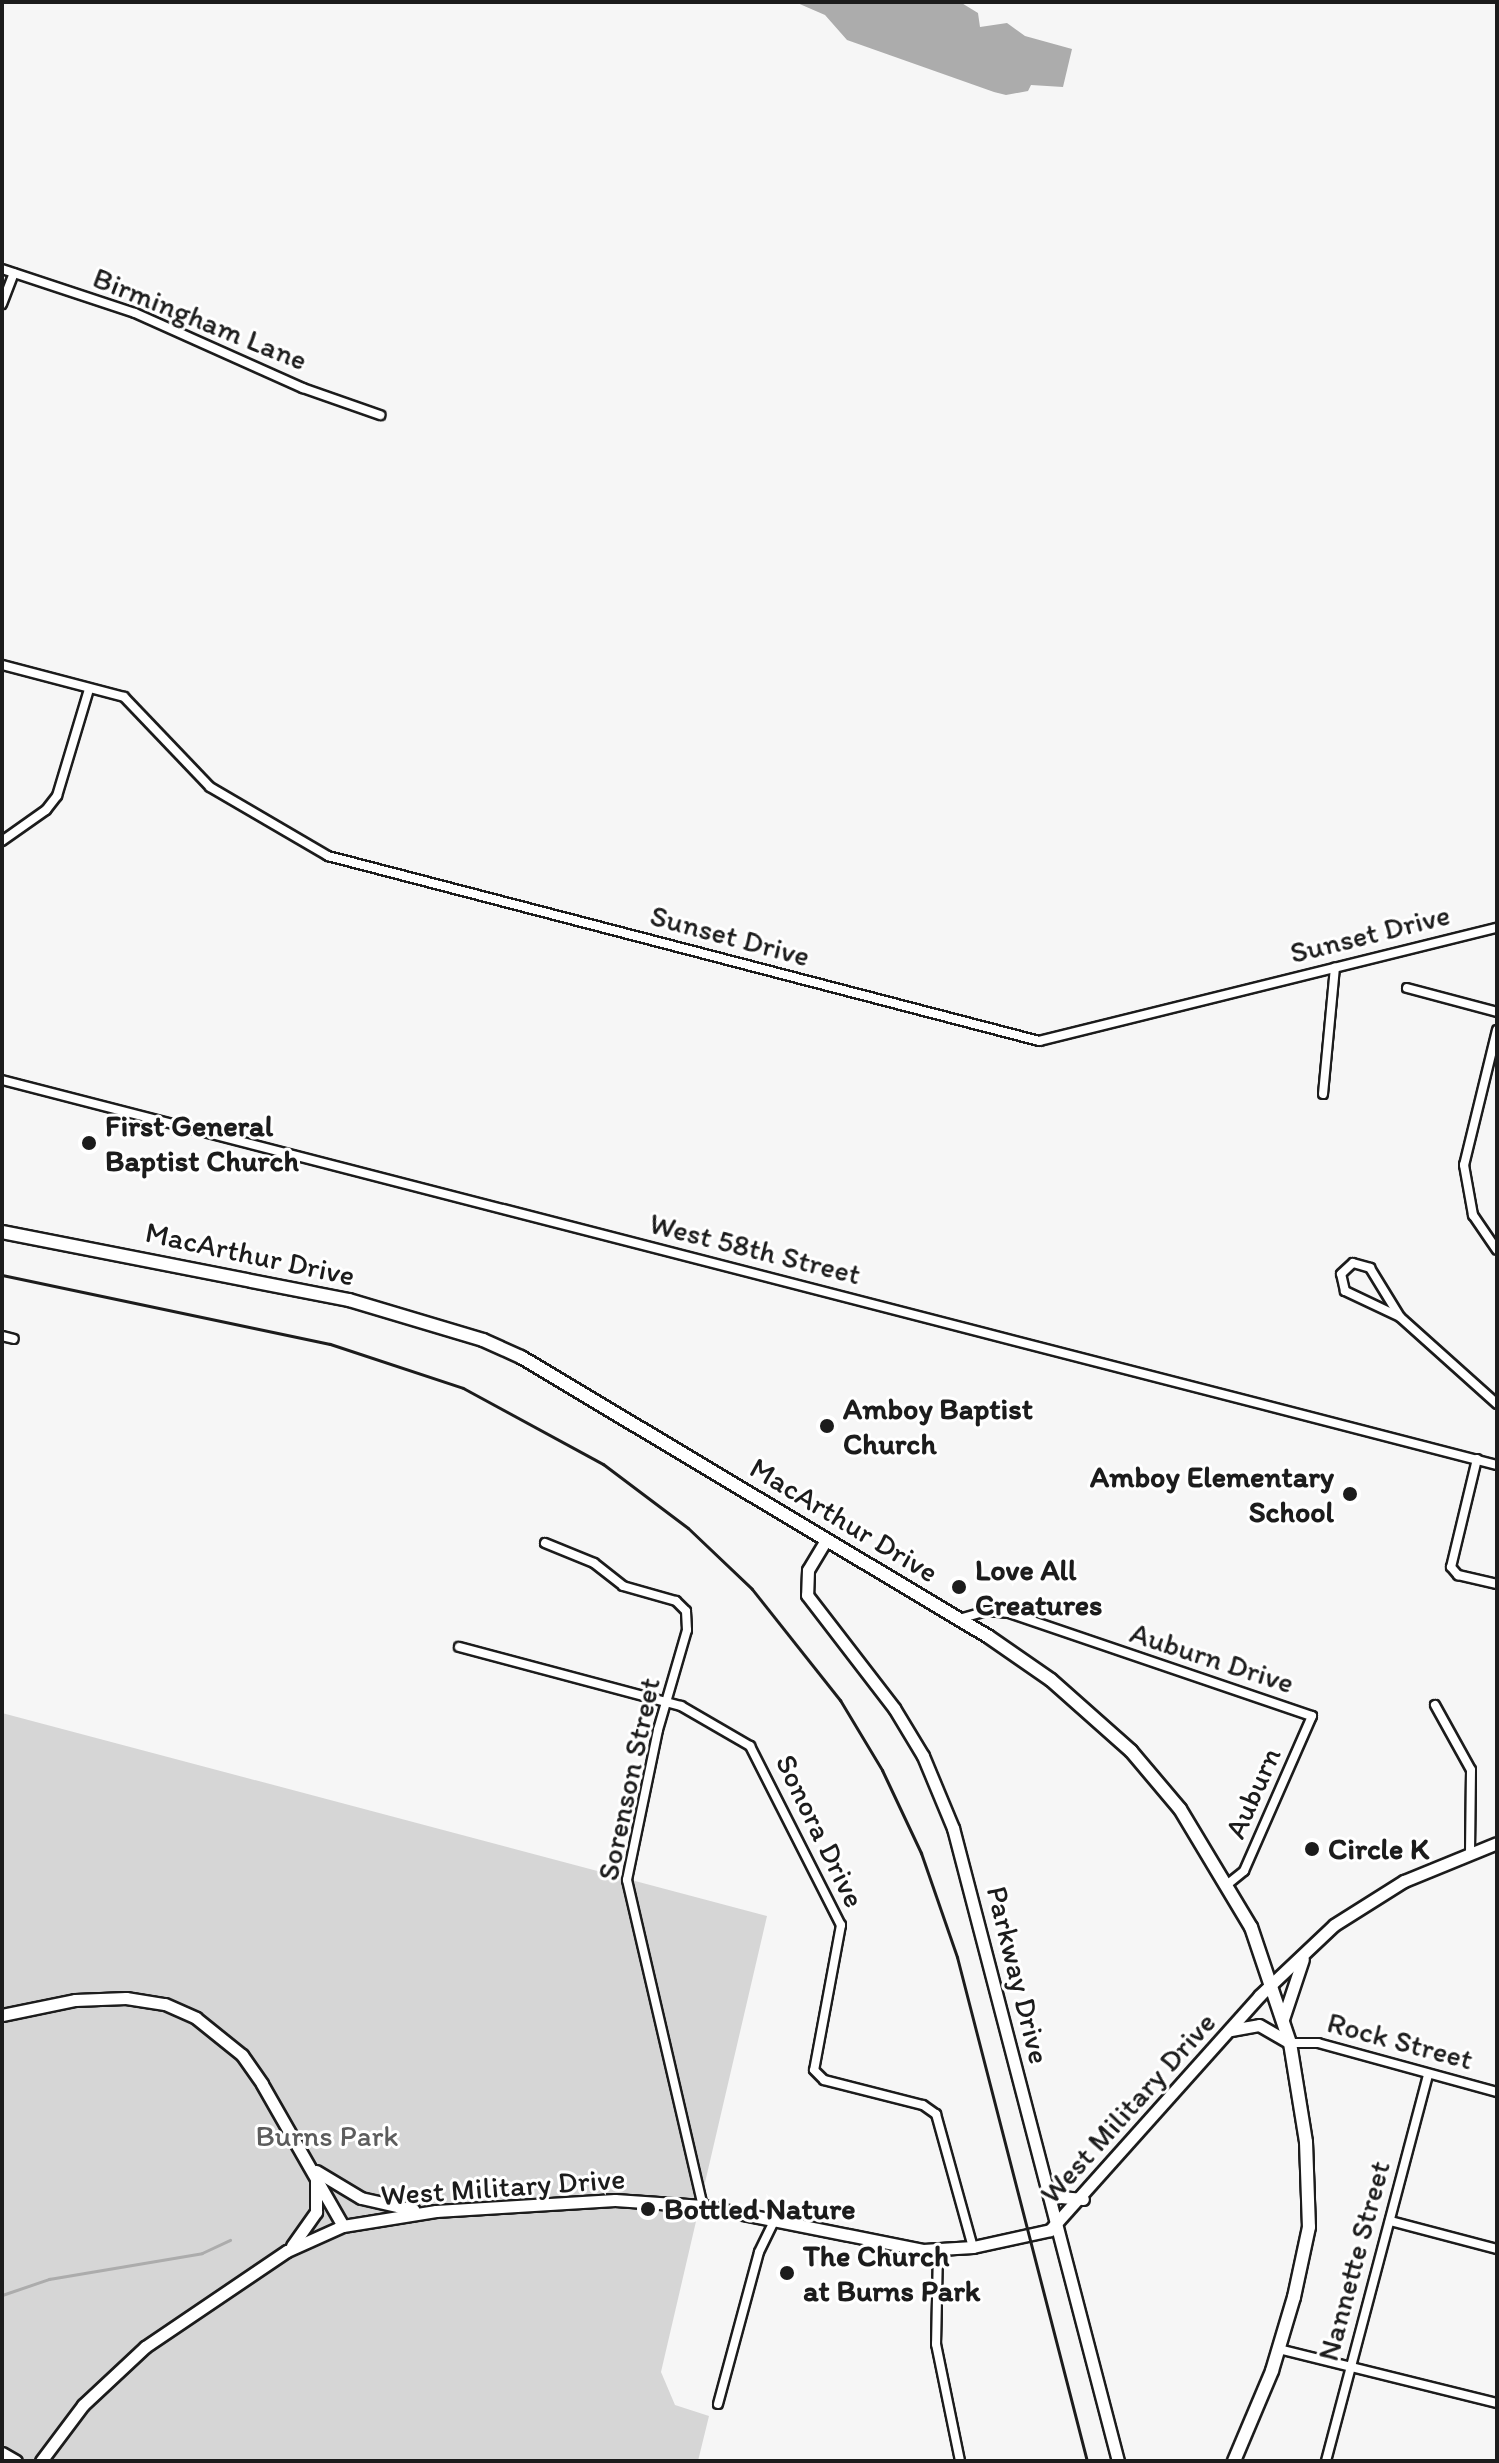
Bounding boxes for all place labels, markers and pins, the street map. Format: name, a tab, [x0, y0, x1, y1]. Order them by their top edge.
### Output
place label: First General Baptist Church	[105, 1108, 300, 1178]
marker: First General Baptist Church	[80, 1134, 98, 1152]
place label: Amboy Baptist Church	[843, 1391, 1034, 1462]
marker: Amboy Baptist Church	[818, 1417, 836, 1435]
place label: Amboy Elementary School	[1091, 1459, 1334, 1530]
marker: Amboy Elementary School	[1341, 1485, 1359, 1503]
place label: Love All Creatures	[975, 1552, 1102, 1622]
marker: Love All Creatures	[950, 1578, 968, 1596]
place label: Circle K	[1328, 1831, 1429, 1867]
marker: Circle K	[1303, 1840, 1321, 1858]
place label: Bottled Nature	[664, 2191, 855, 2227]
marker: Bottled Nature	[639, 2200, 657, 2218]
place label: The Church at Burns Park	[803, 2238, 980, 2308]
marker: The Church at Burns Park	[778, 2264, 796, 2282]

